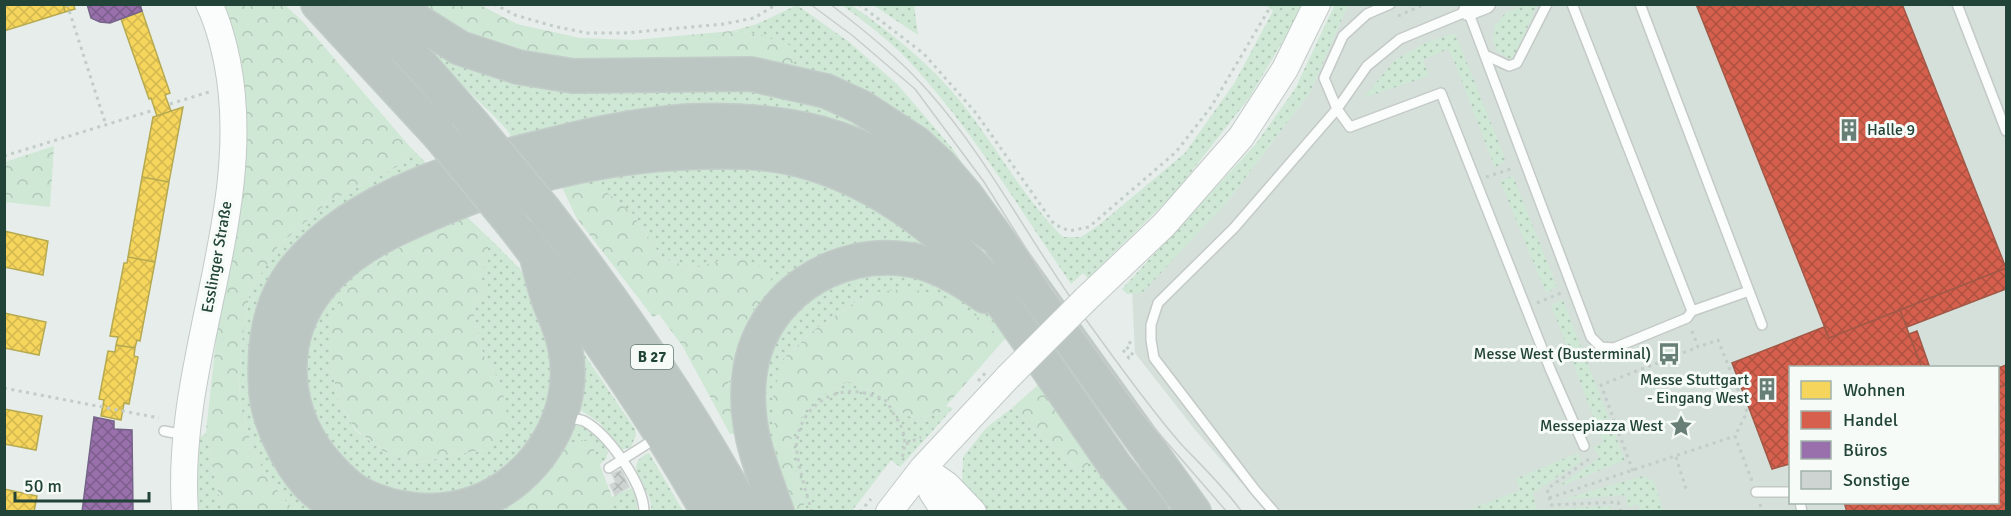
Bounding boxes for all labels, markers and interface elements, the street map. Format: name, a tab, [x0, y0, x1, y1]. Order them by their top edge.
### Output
building icon: Halle 9	[1836, 117, 1862, 143]
place label: Halle 9	[1867, 120, 1915, 140]
street label: Esslinger Straße	[197, 200, 237, 314]
bus stop icon: Messe West (Busterminal)	[1656, 341, 1682, 367]
place label: Messe West (Busterminal)	[1474, 344, 1651, 364]
road number: B 27	[631, 345, 673, 369]
legend	[1789, 366, 1999, 504]
place label: Messe Stuttgart - Eingang West	[1640, 370, 1749, 408]
building icon: Messe Stuttgart - Eingang West	[1754, 376, 1780, 402]
text: Wohnen	[1843, 379, 1905, 401]
text: Handel	[1843, 409, 1898, 431]
place icon: Messepiazza West	[1668, 413, 1694, 439]
place label: Messepiazza West	[1540, 416, 1663, 436]
text: Büros	[1843, 439, 1887, 461]
scale bar	[15, 465, 148, 503]
text: Sonstige	[1843, 469, 1910, 491]
text: 50 m	[24, 475, 62, 497]

